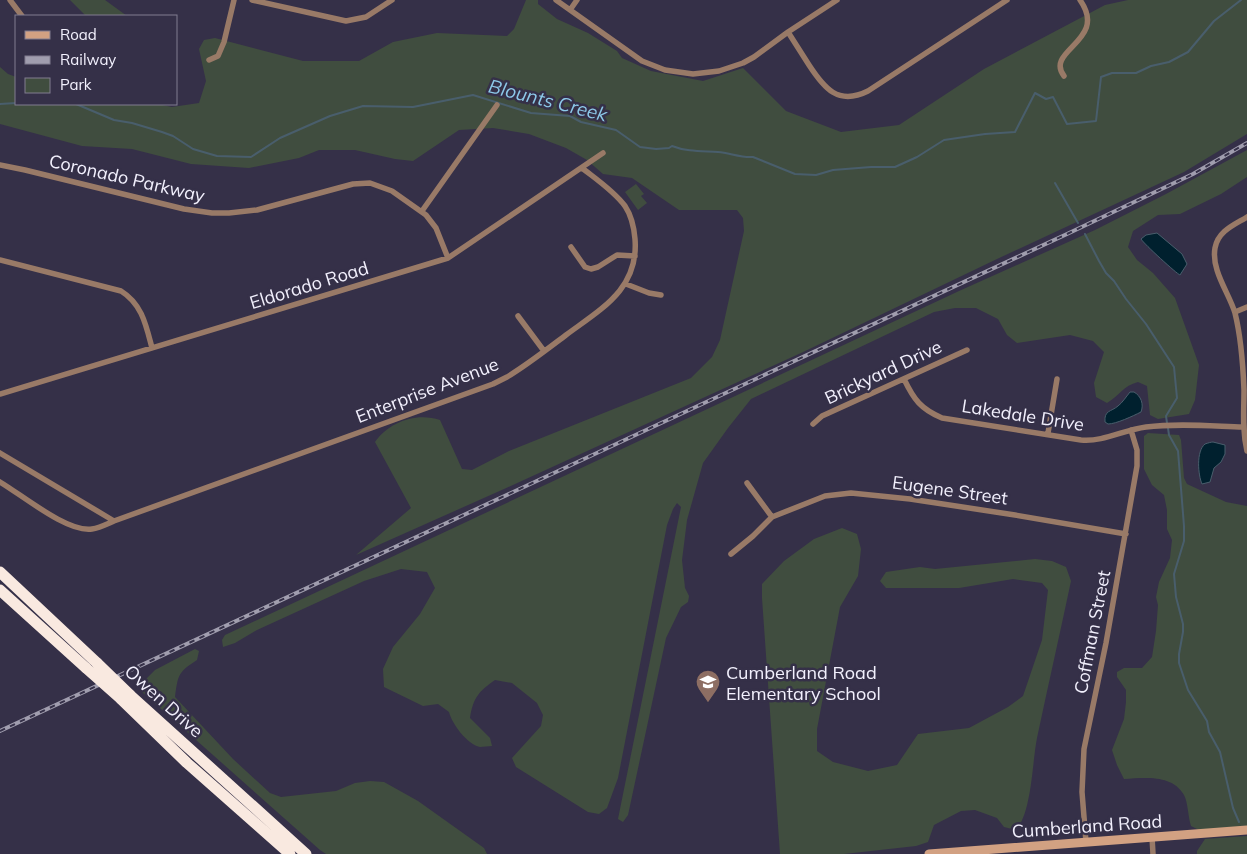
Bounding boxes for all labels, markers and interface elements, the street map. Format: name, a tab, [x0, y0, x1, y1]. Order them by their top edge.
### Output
legend	[15, 15, 178, 105]
text: Road	[60, 25, 97, 44]
text: Railway	[60, 50, 116, 69]
water label: Blounts Creek	[486, 74, 611, 127]
text: Park	[60, 75, 92, 94]
street label: Coronado Parkway	[47, 149, 208, 207]
street label: Eldorado Road	[247, 256, 371, 314]
street label: Brickyard Drive	[821, 335, 945, 409]
street label: Enterprise Avenue	[352, 352, 502, 428]
street label: Lakedale Drive	[960, 394, 1086, 436]
street label: Eugene Street	[891, 471, 1009, 509]
street label: Coffman Street	[1069, 568, 1115, 696]
street label: Owen Drive	[120, 660, 208, 742]
place label: Cumberland Road Elementary School	[726, 661, 881, 705]
school or university icon: Cumberland Road Elementary School	[695, 669, 721, 703]
street label: Cumberland Road	[1011, 809, 1163, 843]

